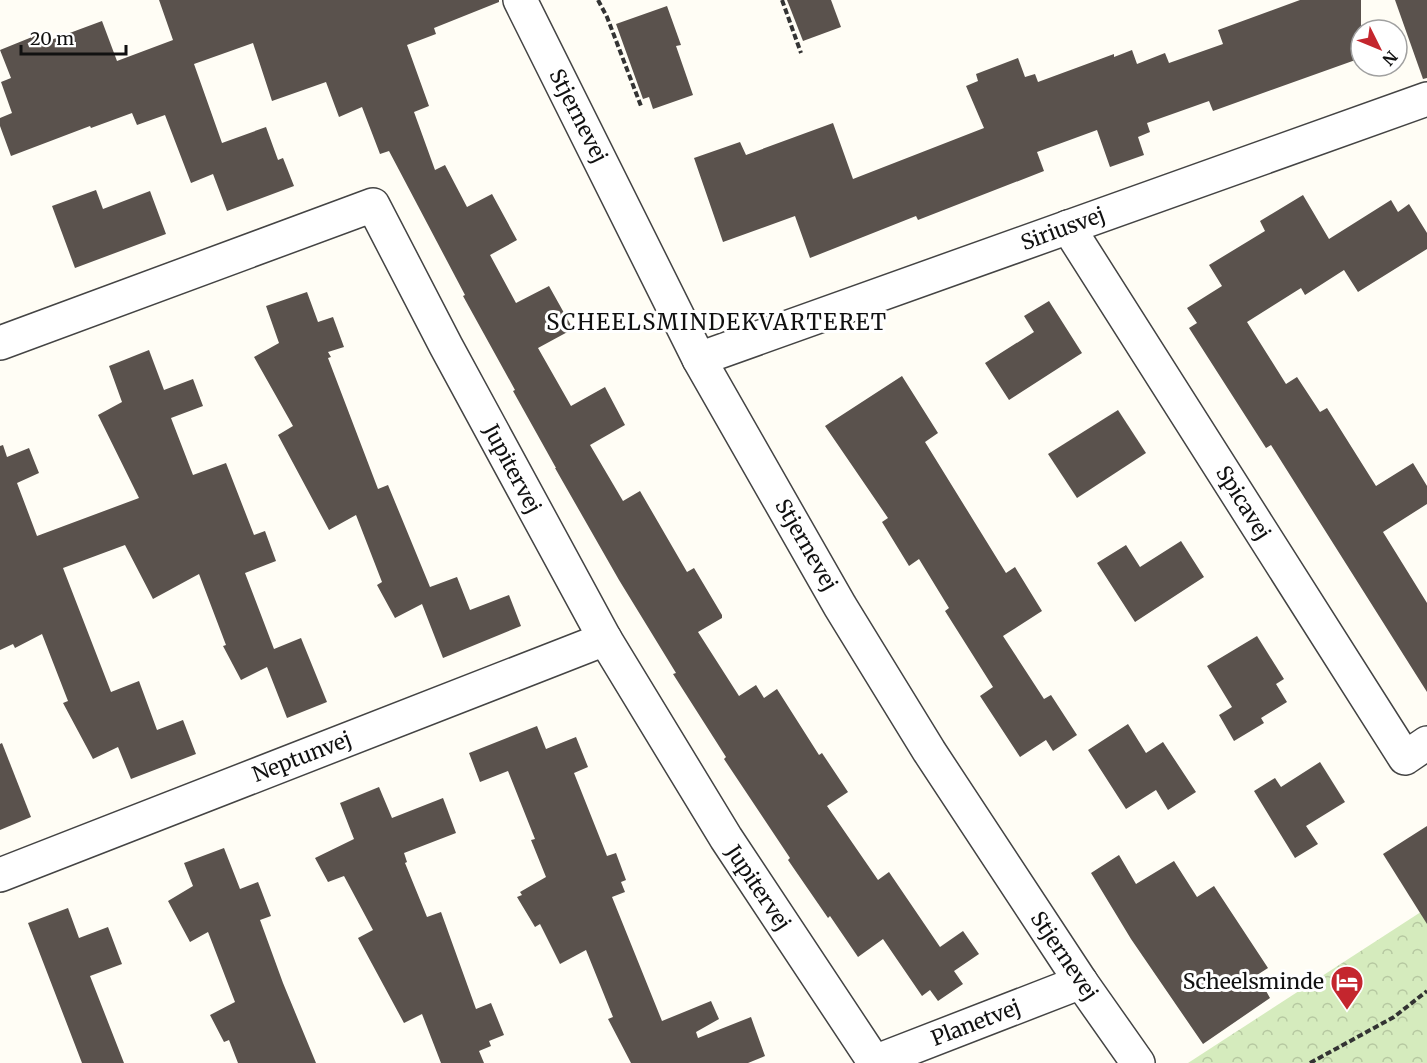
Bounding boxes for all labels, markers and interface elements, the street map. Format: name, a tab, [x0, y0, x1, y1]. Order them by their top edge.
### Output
scale bar	[21, 18, 126, 56]
north arrow	[1349, 18, 1409, 78]
text: 20 m	[30, 27, 74, 50]
text: N	[1378, 47, 1402, 70]
street label: Stjernevej	[543, 64, 614, 167]
street label: Siriusvej	[1017, 201, 1109, 256]
district label: SCHEELSMINDEKVARTERET	[546, 308, 888, 336]
street label: Jupitervej	[477, 419, 547, 518]
street label: Spicavej	[1210, 461, 1277, 545]
street label: Stjernevej	[769, 494, 844, 596]
street label: Neptunvej	[248, 725, 355, 788]
street label: Jupitervej	[719, 839, 797, 936]
street label: Stjernevej	[1025, 906, 1104, 1005]
hotel icon: Scheelsminde	[1329, 964, 1365, 1011]
place label: Scheelsminde	[1183, 968, 1324, 995]
street label: Planetvej	[927, 993, 1024, 1052]

